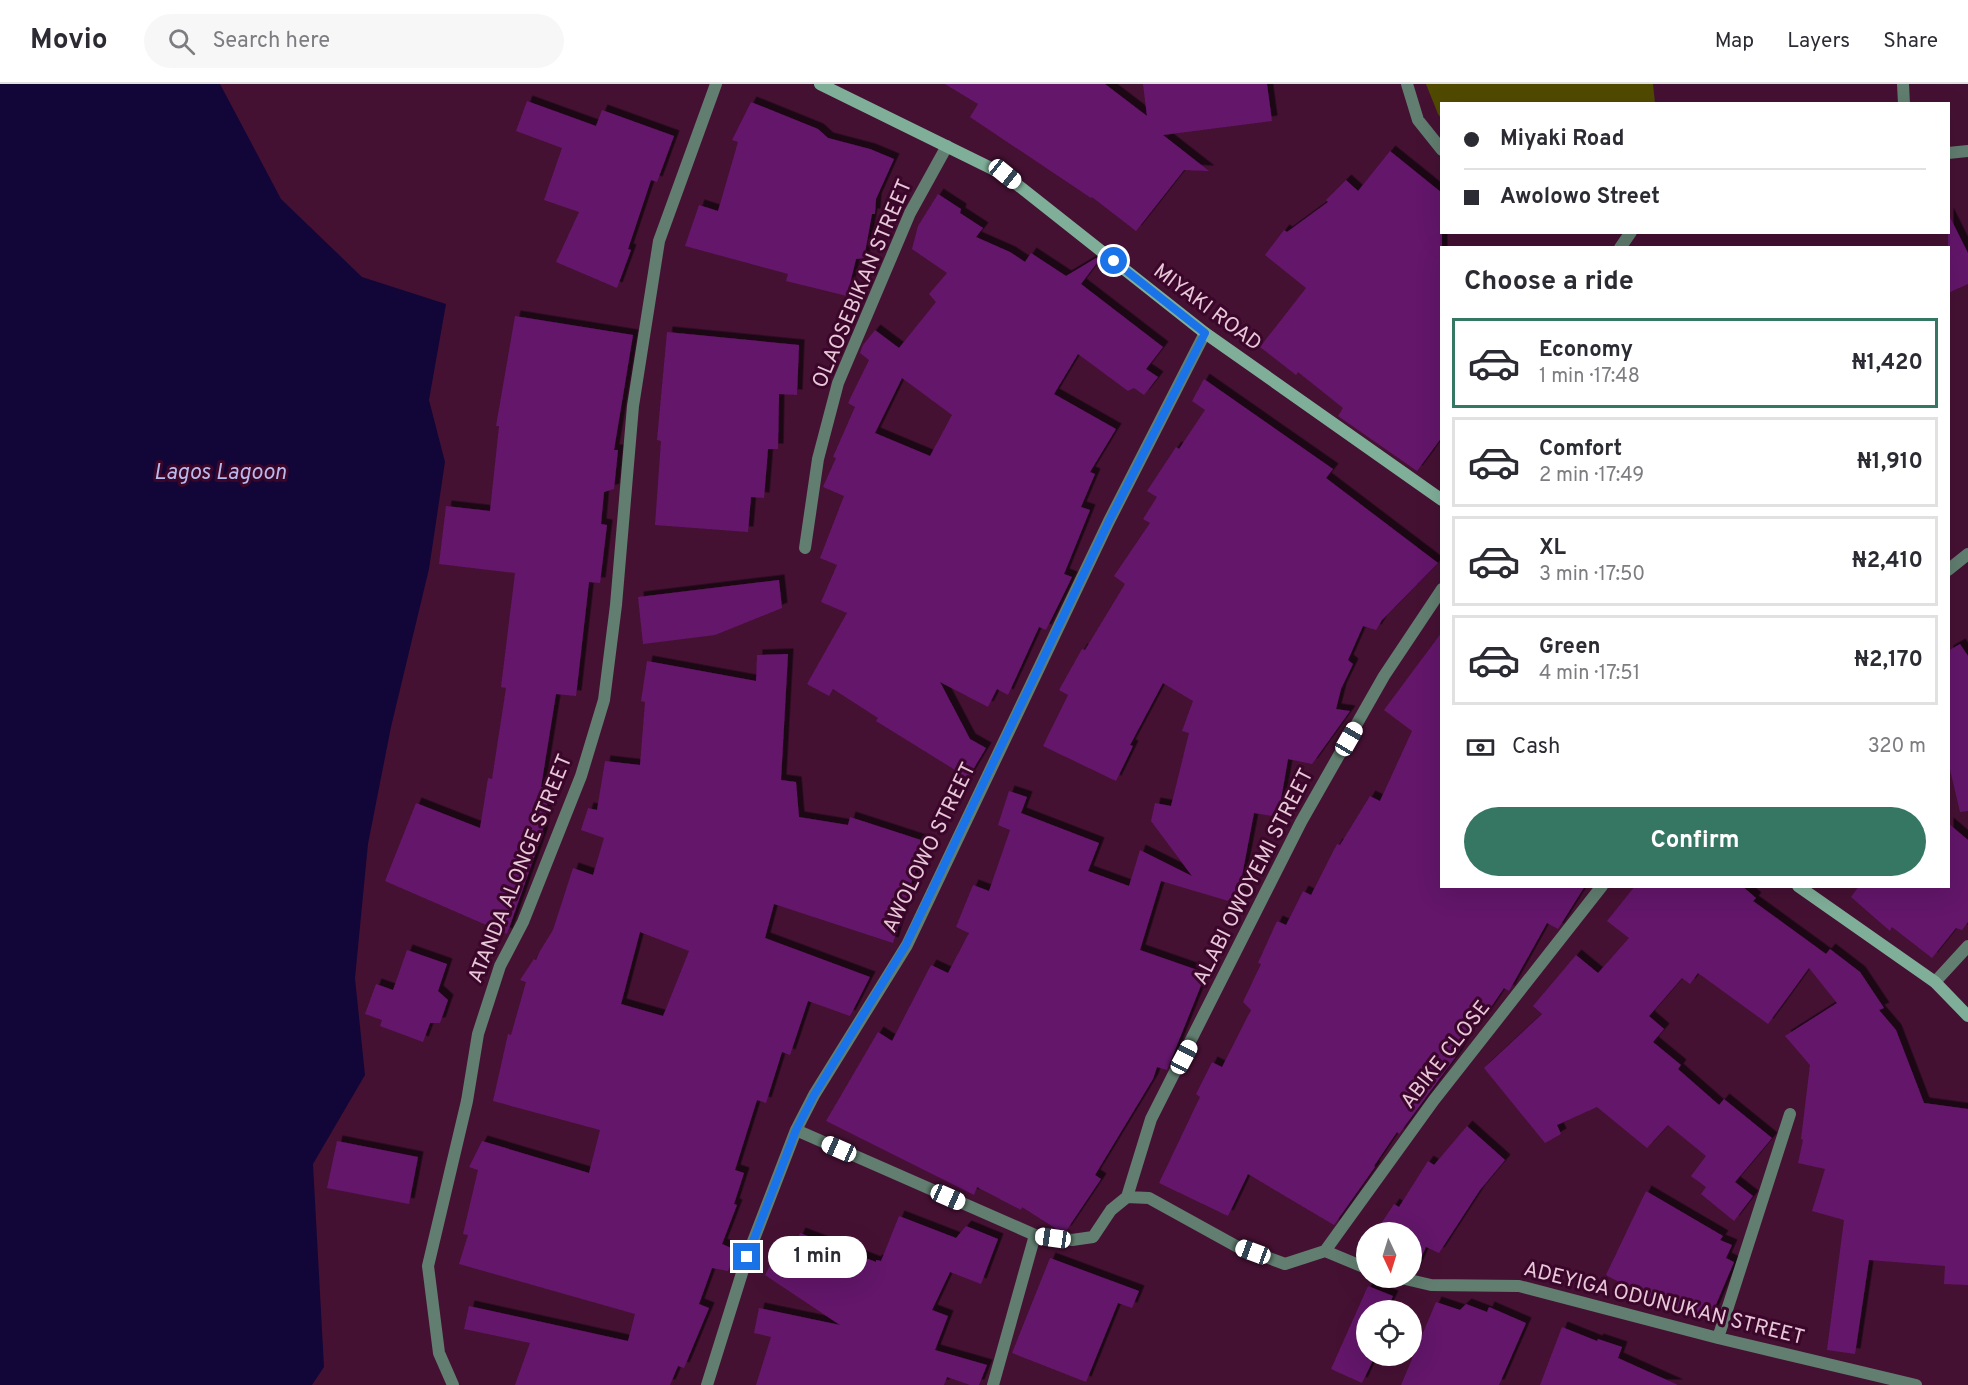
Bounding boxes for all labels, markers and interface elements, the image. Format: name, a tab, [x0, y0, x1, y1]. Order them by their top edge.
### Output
search box	[144, 14, 564, 68]
text: Movio	[30, 23, 108, 59]
icon: search	[165, 25, 198, 58]
text: Search here	[213, 28, 330, 55]
text: Map	[1715, 28, 1754, 55]
text: Layers	[1787, 28, 1850, 55]
text: Share	[1883, 28, 1938, 55]
text: Miyaki Road	[1500, 126, 1624, 153]
car	[985, 156, 1025, 192]
street label: OLAOSEBIKAN STREET	[807, 176, 919, 392]
text: Awolowo Street	[1500, 184, 1660, 211]
route start	[1100, 247, 1127, 274]
street label: MIYAKI ROAD	[1147, 258, 1267, 358]
text: Choose a ride	[1464, 265, 1634, 299]
icon: car	[1467, 336, 1521, 390]
text: Economy	[1539, 337, 1633, 364]
text: ₦1,420	[1852, 350, 1923, 377]
text: 1 min · 17:48	[1539, 364, 1640, 390]
icon: car	[1467, 435, 1521, 489]
text: Comfort	[1539, 436, 1622, 463]
text: ₦1,910	[1857, 449, 1923, 476]
water label: Lagos Lagoon	[154, 460, 286, 487]
text: 2 min · 17:49	[1539, 463, 1644, 489]
icon: car	[1467, 534, 1521, 588]
text: XL	[1539, 535, 1566, 562]
text: ₦2,410	[1852, 548, 1923, 575]
text: 3 min · 17:50	[1539, 562, 1645, 588]
icon: car	[1467, 633, 1521, 687]
text: Green	[1539, 634, 1601, 661]
text: ₦2,170	[1854, 647, 1923, 674]
text: 4 min · 17:51	[1539, 661, 1640, 687]
car	[1332, 719, 1366, 759]
icon: cash	[1464, 731, 1497, 764]
text: Cash	[1512, 734, 1561, 761]
text: 320 m	[1868, 734, 1926, 760]
street label: ATANDA ALONGE STREET	[463, 751, 579, 987]
street label: AWOLOWO STREET	[877, 758, 983, 938]
street label: ALABI OWOYEMI STREET	[1188, 764, 1320, 990]
button: Confirm	[1464, 807, 1926, 876]
street label: ABIKE CLOSE	[1395, 995, 1497, 1115]
car	[1168, 1037, 1200, 1077]
car	[819, 1133, 859, 1165]
car	[928, 1181, 968, 1213]
north arrow	[1356, 1222, 1422, 1288]
map controls	[1356, 1222, 1422, 1366]
car	[1034, 1227, 1072, 1249]
callout: 1 min	[768, 1236, 867, 1278]
car	[1233, 1237, 1273, 1267]
route end	[733, 1243, 760, 1270]
text: 1 min	[793, 1244, 842, 1270]
street label: ADEYIGA ODUNUKAN STREET	[1521, 1256, 1807, 1352]
button: locate	[1356, 1300, 1422, 1366]

